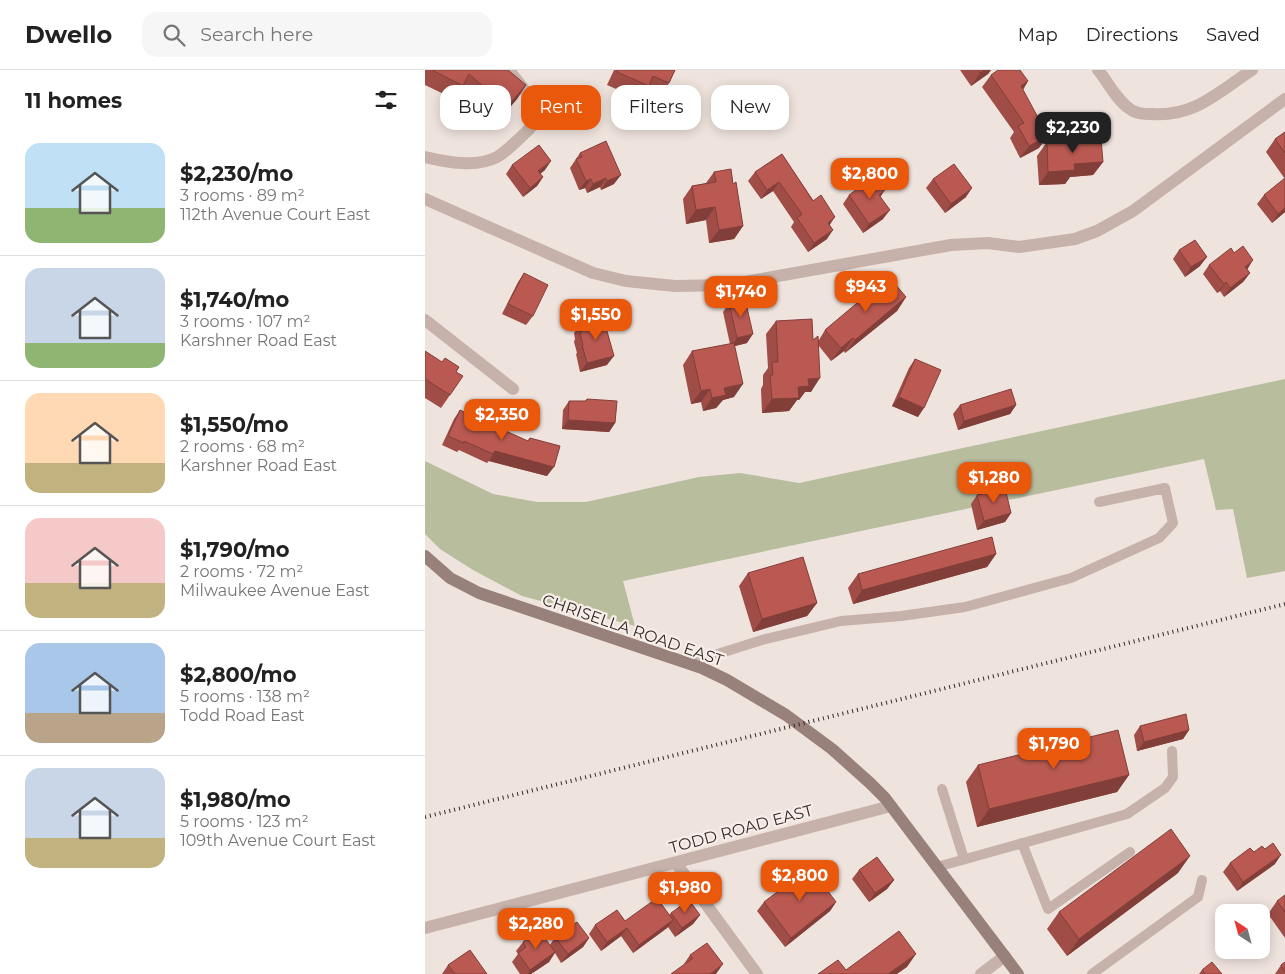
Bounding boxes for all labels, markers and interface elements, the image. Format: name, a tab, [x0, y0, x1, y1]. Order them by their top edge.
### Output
search box	[142, 12, 492, 57]
text: Dwello	[25, 20, 112, 49]
icon: search	[160, 21, 188, 49]
text: Search here	[200, 23, 313, 46]
text: Map	[1018, 24, 1058, 46]
text: Directions	[1086, 24, 1178, 46]
text: Saved	[1206, 24, 1260, 46]
chip: Buy	[440, 85, 511, 130]
chip: Rent	[521, 85, 601, 130]
chip: Filters	[611, 85, 701, 130]
chip: New	[711, 85, 789, 130]
icon: filters	[372, 86, 400, 114]
text: 11 homes	[25, 88, 122, 113]
pin: $2,230	[1032, 112, 1114, 154]
text: $2,230	[1046, 118, 1100, 137]
pin: $2,800	[829, 158, 911, 200]
text: $2,230/mo	[180, 161, 293, 186]
icon: home	[65, 163, 125, 223]
text: $2,800	[842, 164, 898, 183]
text: 3 rooms · 89 m²	[180, 186, 305, 205]
text: 112th Avenue Court East	[180, 205, 370, 224]
pin: $943	[836, 270, 896, 313]
pin: $1,740	[700, 276, 782, 318]
text: $943	[846, 277, 886, 296]
text: $1,740	[715, 282, 767, 301]
text: $1,740/mo	[180, 287, 289, 312]
icon: home	[65, 288, 125, 348]
pin: $1,550	[555, 298, 637, 341]
text: $1,550	[571, 305, 621, 324]
text: 3 rooms · 107 m²	[180, 312, 310, 331]
text: Karshner Road East	[180, 331, 337, 350]
pin: $2,350	[461, 398, 543, 441]
text: $2,350	[475, 405, 529, 424]
text: $1,550/mo	[180, 412, 288, 437]
icon: home	[65, 413, 125, 473]
text: 2 rooms · 68 m²	[180, 437, 305, 456]
text: Karshner Road East	[180, 456, 337, 475]
pin: $1,280	[953, 462, 1035, 504]
text: $1,280	[968, 468, 1020, 487]
text: $1,790/mo	[180, 537, 290, 562]
icon: home	[65, 538, 125, 598]
text: 2 rooms · 72 m²	[180, 562, 303, 581]
text: Milwaukee Avenue East	[180, 581, 369, 600]
street label: CHRISELLA ROAD EAST	[540, 590, 727, 670]
text: $2,800/mo	[180, 662, 296, 687]
icon: home	[65, 663, 125, 723]
text: 5 rooms · 138 m²	[180, 687, 310, 706]
text: Todd Road East	[180, 706, 305, 725]
pin: $1,790	[1013, 728, 1095, 770]
text: $1,790	[1028, 734, 1080, 753]
text: $1,980/mo	[180, 787, 291, 812]
icon: home	[65, 788, 125, 848]
street label: TODD ROAD EAST	[667, 800, 816, 857]
text: 5 rooms · 123 m²	[180, 812, 309, 831]
text: 109th Avenue Court East	[180, 831, 376, 850]
pin: $2,800	[759, 860, 841, 902]
text: $2,800	[772, 866, 828, 885]
pin: $1,980	[644, 872, 726, 914]
text: $1,980	[659, 878, 711, 897]
north arrow	[1215, 904, 1270, 959]
map controls	[1215, 904, 1270, 959]
pin: $2,280	[495, 908, 577, 950]
text: $2,280	[508, 914, 564, 933]

